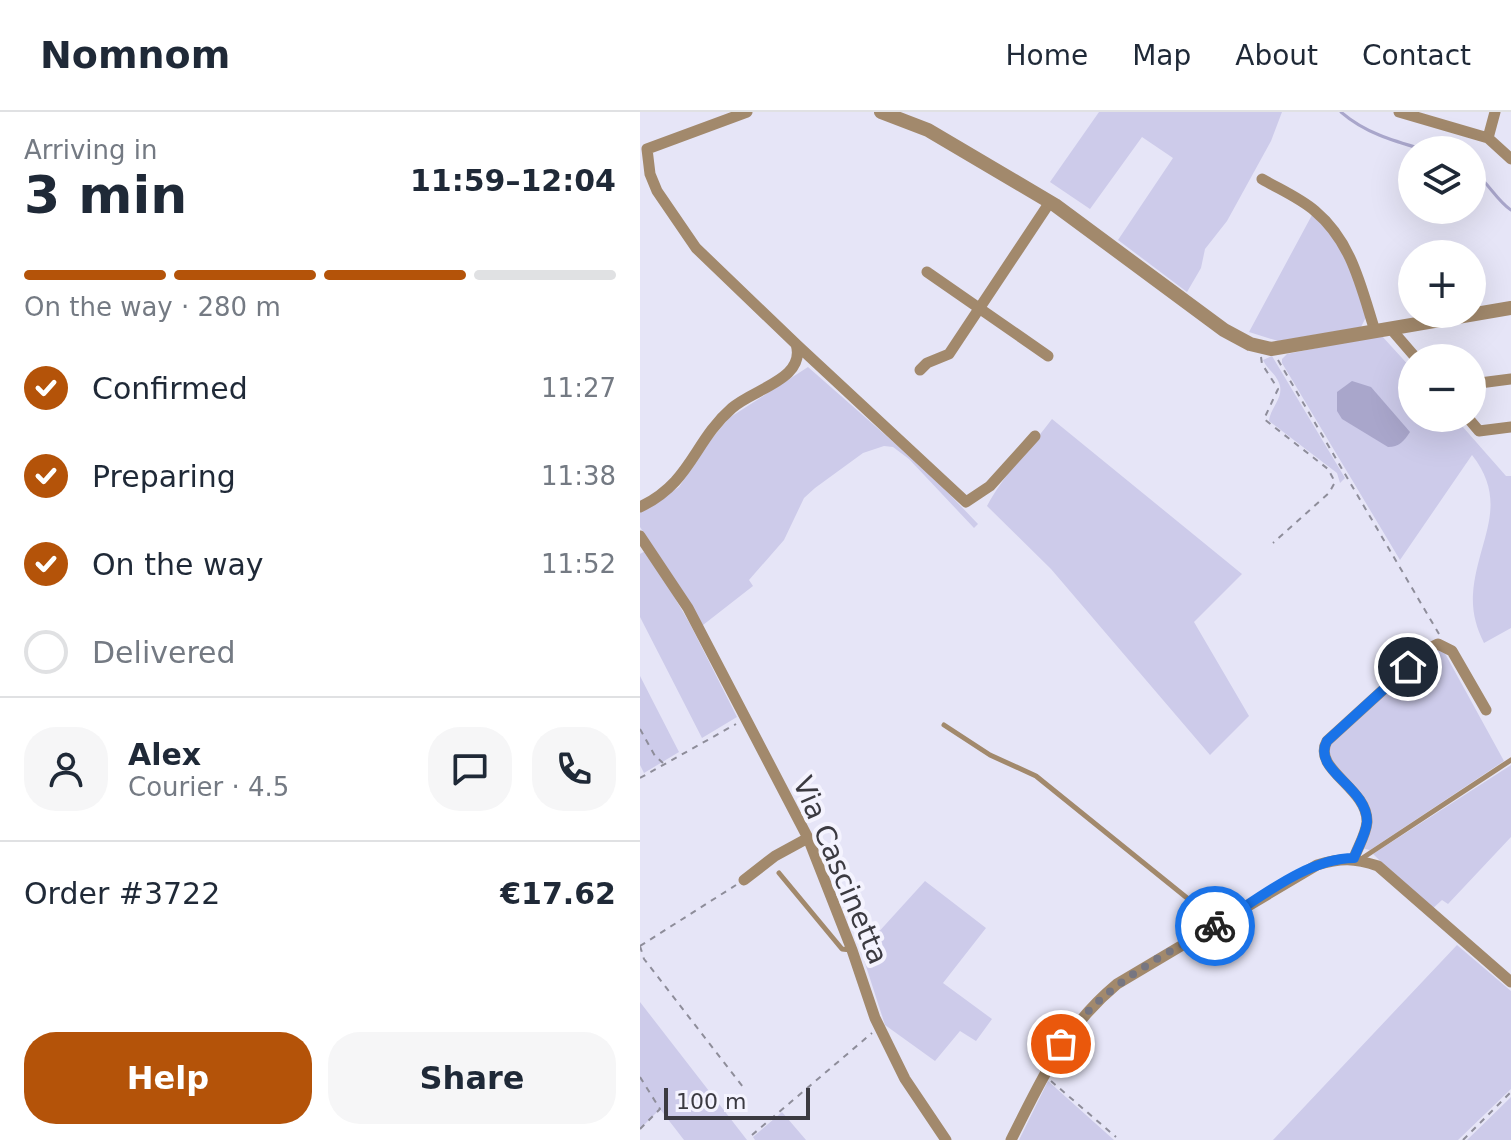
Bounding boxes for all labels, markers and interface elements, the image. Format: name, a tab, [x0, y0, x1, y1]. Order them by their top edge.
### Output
text: Nomnom	[40, 33, 230, 77]
text: Home	[1005, 39, 1088, 72]
text: Map	[1132, 39, 1191, 72]
text: About	[1235, 39, 1318, 72]
text: Contact	[1362, 39, 1471, 72]
text: Arriving in	[24, 135, 158, 165]
map controls	[1398, 136, 1486, 432]
button: layers	[1398, 136, 1486, 224]
text: 11:59–12:04	[410, 163, 616, 198]
text: 3 min	[24, 165, 187, 225]
button: +	[1398, 240, 1486, 328]
text: On the way · 280 m	[24, 292, 281, 322]
button: −	[1398, 344, 1486, 432]
icon: check	[24, 366, 68, 410]
text: Confirmed	[92, 371, 248, 406]
text: 11:27	[541, 373, 616, 403]
icon: check	[24, 454, 68, 498]
text: Preparing	[92, 459, 236, 494]
text: 11:38	[541, 461, 616, 491]
icon: check	[24, 542, 68, 586]
text: On the way	[92, 547, 264, 582]
text: 11:52	[541, 549, 616, 579]
pin	[1374, 633, 1442, 701]
text: Delivered	[92, 635, 236, 670]
icon: home	[1386, 645, 1430, 689]
button: person	[24, 727, 108, 811]
button: chat	[428, 727, 512, 811]
button: phone	[532, 727, 616, 811]
text: Alex	[128, 737, 201, 772]
street label: Via Cascinetta	[786, 771, 895, 969]
text: Courier · 4.5	[128, 772, 289, 802]
text: Order #3722	[24, 876, 220, 911]
text: €17.62	[500, 876, 616, 911]
courier	[1175, 886, 1255, 966]
icon: bike	[1193, 904, 1237, 948]
pin	[1027, 1010, 1095, 1078]
icon: bag	[1039, 1022, 1083, 1066]
button: Help	[24, 1032, 312, 1124]
button: Share	[328, 1032, 616, 1124]
scale bar	[664, 1084, 810, 1120]
text: 100 m	[676, 1089, 746, 1114]

